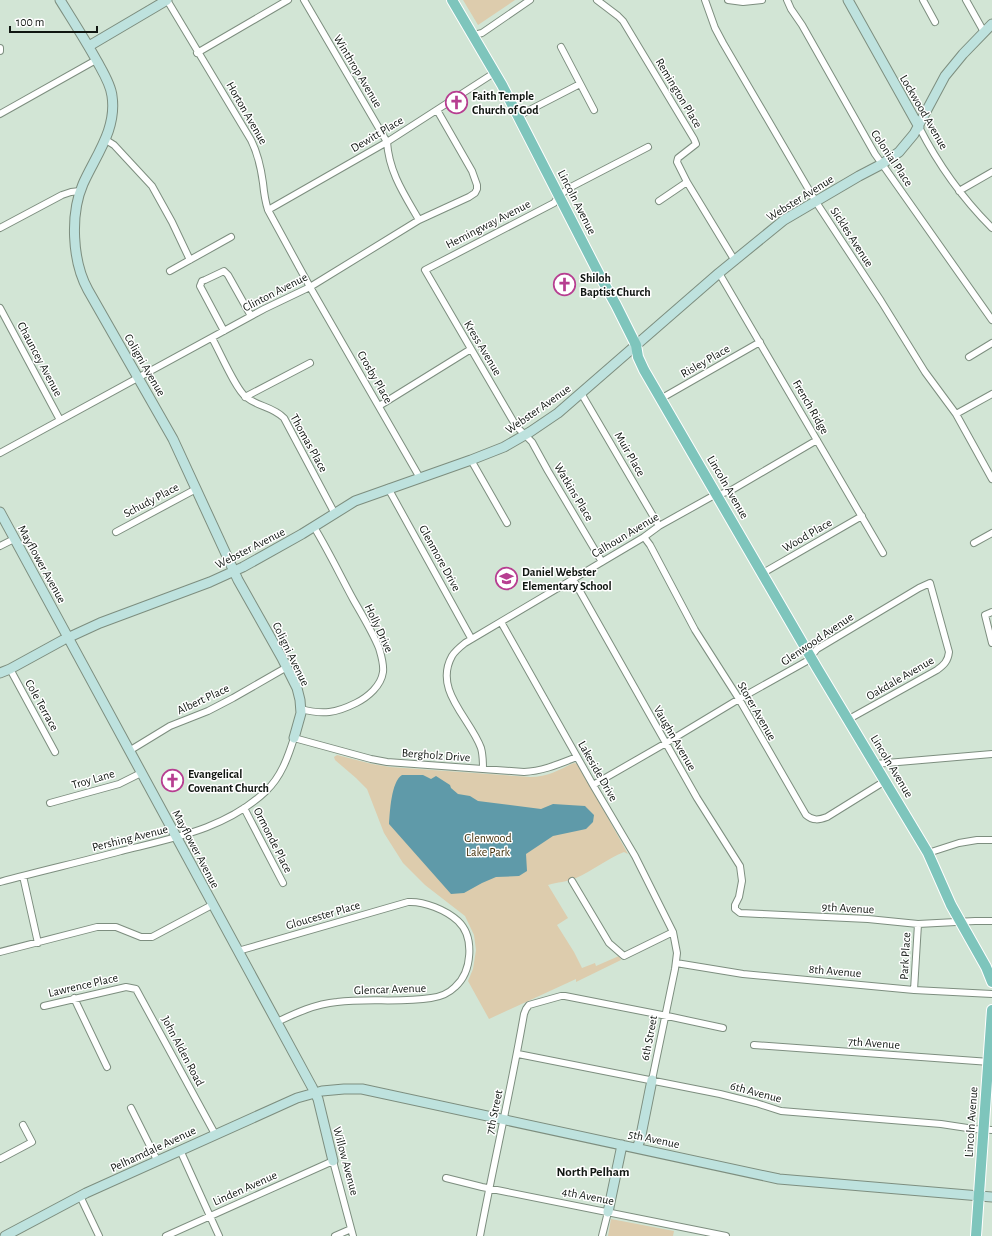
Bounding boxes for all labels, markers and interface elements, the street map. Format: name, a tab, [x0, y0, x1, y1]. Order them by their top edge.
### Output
scale bar	[10, 8, 97, 34]
text: 100 m	[16, 16, 44, 28]
street label: Winthrop Avenue	[332, 33, 384, 109]
street label: Remington Place	[654, 56, 704, 130]
street label: Lockwood Avenue	[898, 73, 950, 151]
street label: Horton Avenue	[224, 80, 270, 146]
church icon: Faith Temple Church of God	[443, 90, 469, 116]
place label: Faith Temple Church of God	[472, 90, 539, 116]
street label: Dewitt Place	[349, 114, 405, 154]
street label: Colonial Place	[869, 128, 915, 188]
street label: Lincoln Avenue	[556, 168, 598, 236]
street label: Webster Avenue	[764, 173, 836, 223]
street label: Hemingway Avenue	[444, 197, 533, 251]
street label: Sickles Avenue	[828, 205, 876, 269]
street label: Clinton Avenue	[241, 271, 309, 313]
church icon: Shiloh Baptist Church	[551, 272, 577, 298]
place label: Shiloh Baptist Church	[580, 272, 651, 298]
street label: Kress Avenue	[462, 318, 504, 378]
street label: Chauncey Avenue	[14, 320, 65, 399]
street label: Coligni Avenue	[122, 332, 168, 398]
street label: Risley Place	[678, 342, 732, 381]
street label: Crosby Place	[354, 349, 395, 406]
street label: French Ridge	[791, 378, 831, 436]
street label: Webster Avenue	[503, 382, 573, 436]
street label: Thomas Place	[288, 412, 330, 474]
street label: Muir Place	[613, 430, 647, 478]
street label: Lincoln Avenue	[705, 453, 751, 521]
street label: Watkins Place	[552, 461, 596, 523]
street label: Schudy Place	[121, 480, 181, 520]
street label: Calhoun Avenue	[589, 510, 661, 560]
street label: Wood Place	[780, 516, 834, 554]
street label: Mayflower Avenue	[15, 523, 68, 605]
street label: Glenmore Drive	[417, 523, 463, 593]
street label: Webster Avenue	[213, 525, 287, 571]
school or university icon: Daniel Webster Elementary School	[494, 566, 520, 592]
place label: Daniel Webster Elementary School	[522, 566, 612, 593]
street label: Holly Drive	[362, 602, 395, 654]
street label: Glenwood Avenue	[779, 610, 855, 668]
street label: Coligni Avenue	[270, 620, 312, 688]
street label: Oakdale Avenue	[864, 654, 936, 702]
street label: Cole Terrace	[23, 677, 61, 733]
street label: Storer Avenue	[735, 680, 779, 742]
street label: Albert Place	[175, 682, 231, 716]
street label: Vaughn Avenue	[652, 703, 698, 773]
street label: Lincoln Avenue	[869, 733, 915, 799]
street label: Lakeside Drive	[576, 739, 620, 803]
street label: Bergholz Drive	[401, 747, 471, 763]
street label: Troy Lane	[70, 767, 116, 792]
church icon: Evangelical Covenant Church	[159, 768, 185, 794]
place label: Evangelical Covenant Church	[188, 768, 269, 794]
street label: Ormonde Place	[251, 805, 295, 875]
street label: Mayflower Avenue	[169, 808, 222, 891]
street label: Pershing Avenue	[91, 823, 169, 853]
park label: Glenwood Lake Park	[464, 832, 512, 858]
street label: Gloucester Place	[285, 899, 361, 931]
street label: 9th Avenue	[821, 901, 875, 915]
street label: Park Place	[898, 932, 912, 980]
street label: 8th Avenue	[808, 963, 862, 979]
street label: Lawrence Place	[47, 971, 119, 999]
street label: Glencar Avenue	[354, 982, 426, 996]
street label: John Alden Road	[160, 1014, 206, 1088]
street label: 6th Street	[639, 1014, 659, 1062]
street label: 7th Avenue	[848, 1035, 900, 1051]
street label: 6th Avenue	[729, 1079, 783, 1105]
street label: Lincoln Avenue	[963, 1086, 979, 1158]
street label: 7th Street	[483, 1088, 505, 1135]
street label: Pelhamdale Avenue	[108, 1124, 198, 1174]
street label: Willow Avenue	[331, 1125, 361, 1197]
street label: 5th Avenue	[627, 1128, 681, 1150]
district label: North Pelham	[557, 1166, 629, 1179]
street label: Linden Avenue	[211, 1168, 279, 1208]
street label: 4th Avenue	[561, 1185, 615, 1207]

